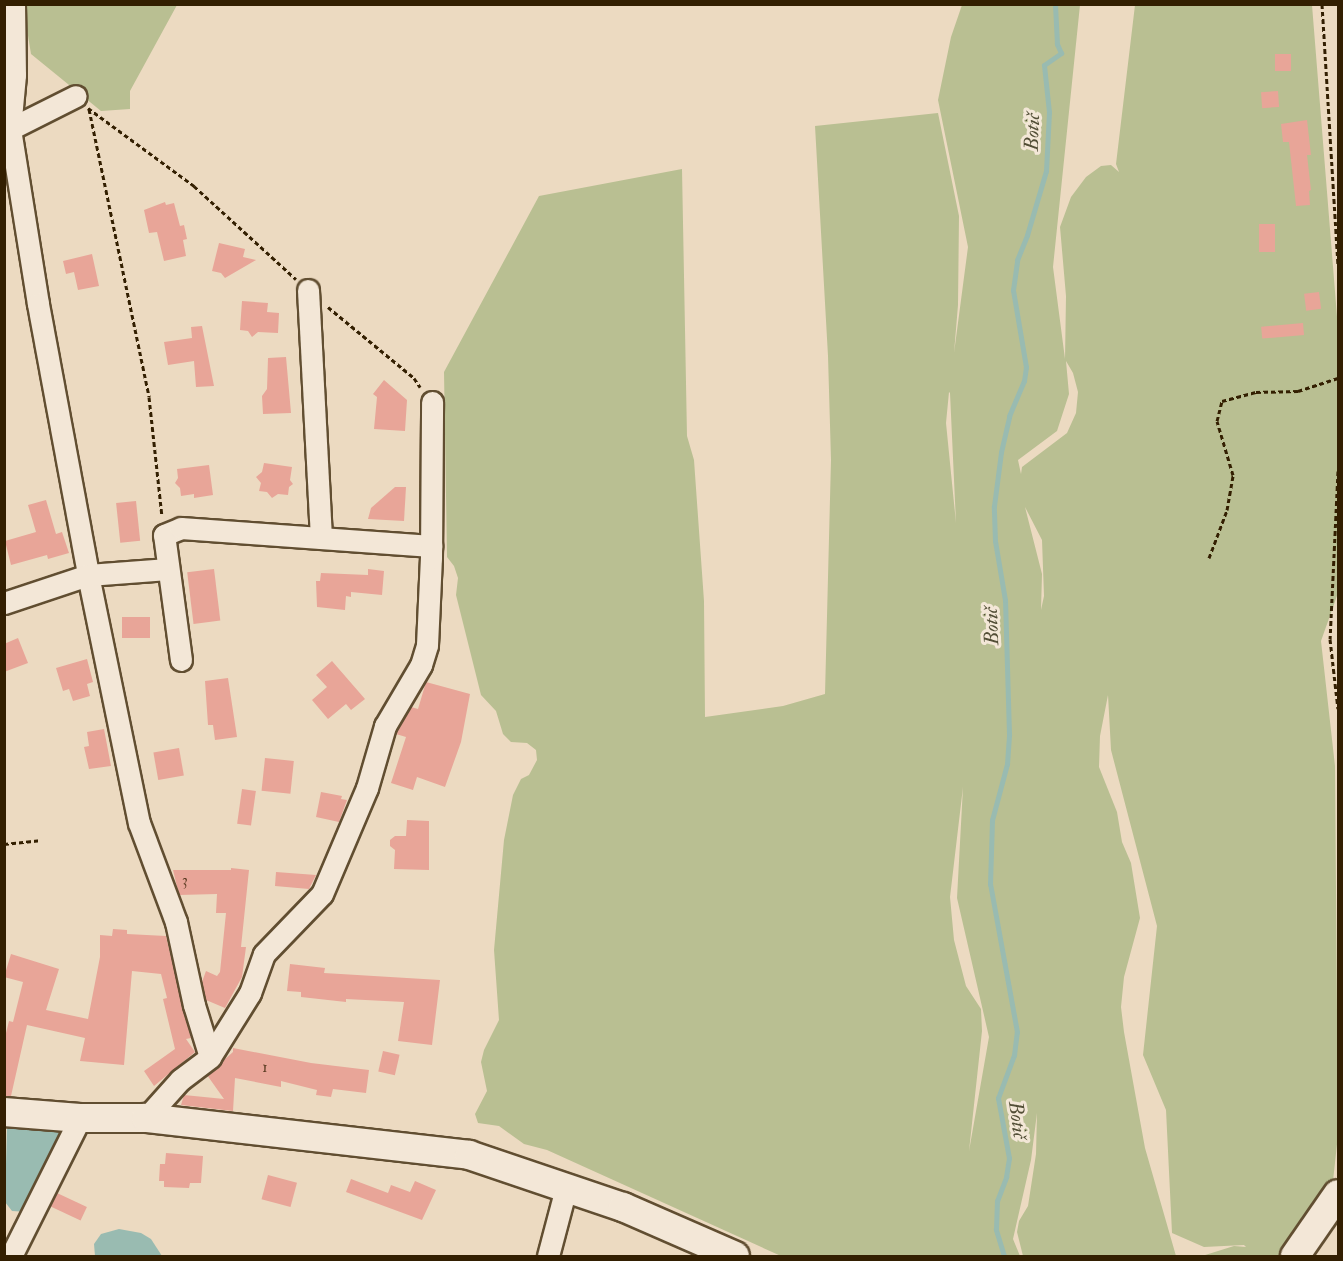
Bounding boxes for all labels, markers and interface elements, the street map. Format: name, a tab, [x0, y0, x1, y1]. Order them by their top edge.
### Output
water label: Botič	[1019, 113, 1045, 151]
water label: Botič	[978, 607, 1004, 645]
house number: 3	[182, 872, 188, 890]
house number: 1	[262, 1059, 268, 1077]
water label: Botič	[1003, 1100, 1033, 1140]

